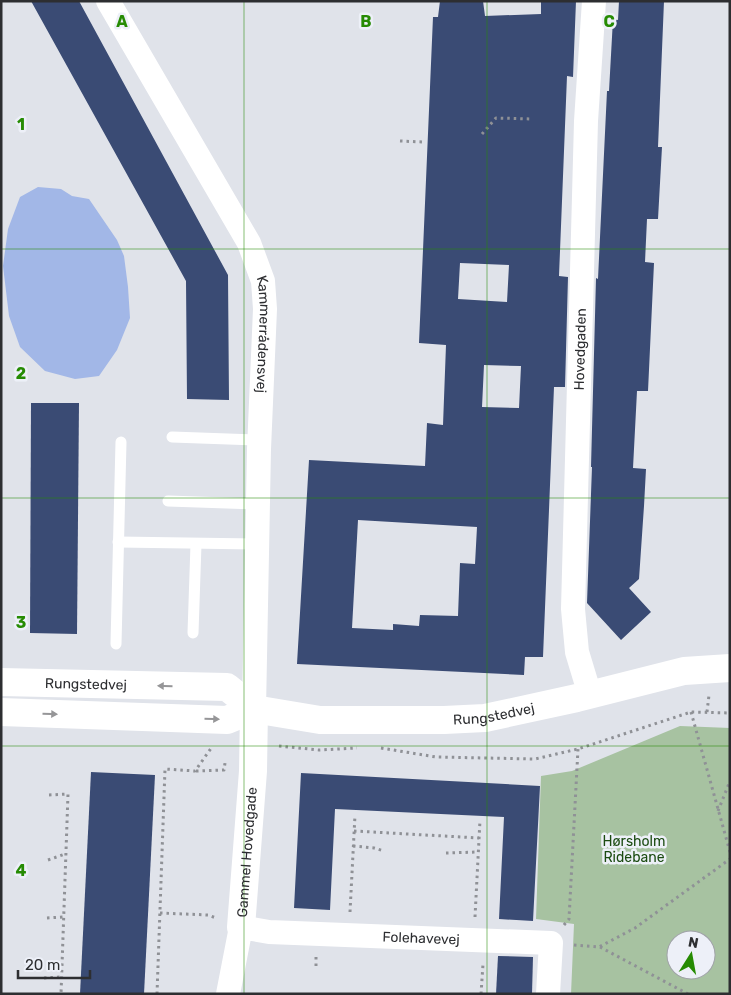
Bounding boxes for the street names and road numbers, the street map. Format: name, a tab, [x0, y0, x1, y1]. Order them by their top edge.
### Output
street label: Kammerrådensvej	[252, 273, 273, 393]
street label: Hovedgaden	[571, 308, 590, 391]
street label: Rungstedvej	[45, 675, 127, 694]
street label: Rungstedvej	[453, 700, 536, 729]
street label: Gammel Hovedgade	[234, 786, 261, 918]
street label: Folehavevej	[382, 928, 460, 948]

